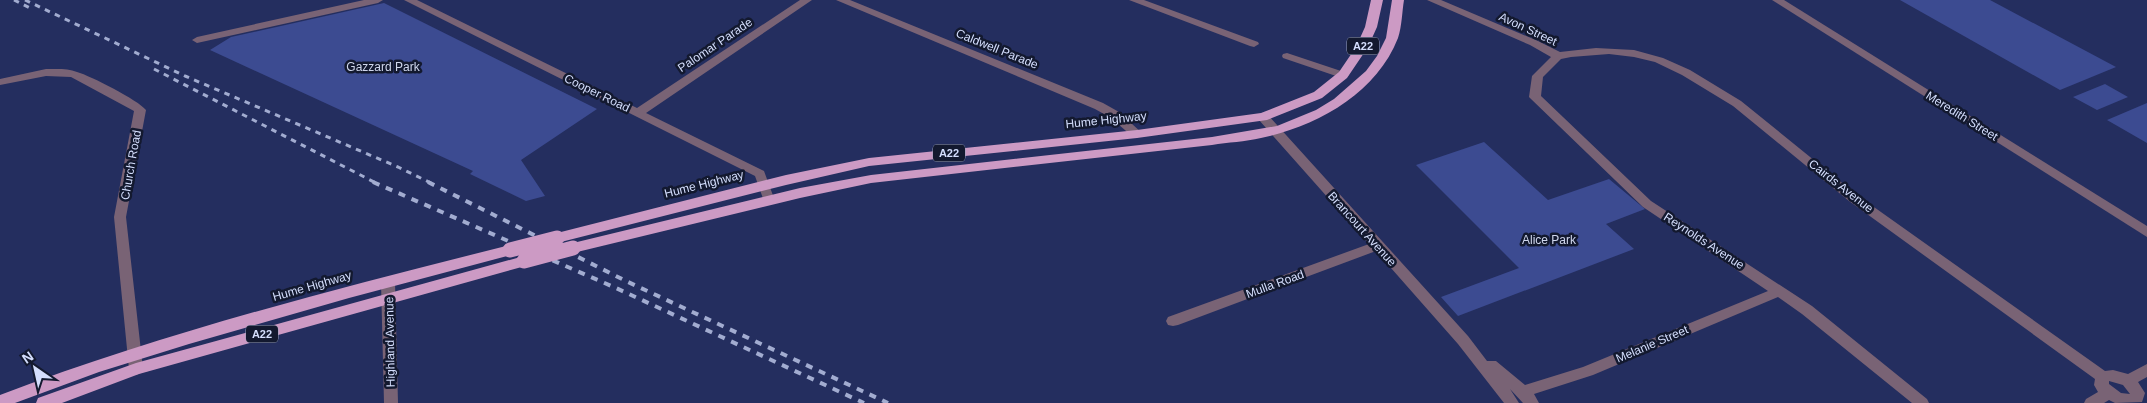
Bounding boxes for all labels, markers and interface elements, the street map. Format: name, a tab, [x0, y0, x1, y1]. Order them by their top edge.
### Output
street label: Avon Street	[1497, 9, 1560, 49]
street label: Palomar Parade	[675, 15, 755, 75]
street label: Caldwell Parade	[954, 26, 1040, 72]
road number: A22	[1347, 37, 1379, 54]
park label: Gazzard Park	[346, 60, 421, 74]
street label: Cooper Road	[562, 71, 632, 115]
street label: Meredith Street	[1924, 88, 2001, 144]
street label: Hume Highway	[1065, 109, 1147, 131]
street label: Church Road	[118, 129, 144, 201]
road number: A22	[933, 144, 965, 162]
street label: Cairds Avenue	[1806, 157, 1876, 216]
street label: Hume Highway	[663, 167, 745, 201]
street label: Brancourt Avenue	[1325, 189, 1399, 269]
street label: Reynolds Avenue	[1661, 210, 1747, 272]
park label: Alice Park	[1522, 233, 1577, 247]
street label: Mulla Road	[1244, 267, 1306, 301]
street label: Hume Highway	[271, 268, 353, 304]
street label: Highland Avenue	[382, 296, 398, 387]
street label: Melanie Street	[1614, 322, 1691, 366]
road number: A22	[246, 326, 278, 342]
north arrow	[10, 343, 60, 393]
text: N	[19, 348, 36, 367]

